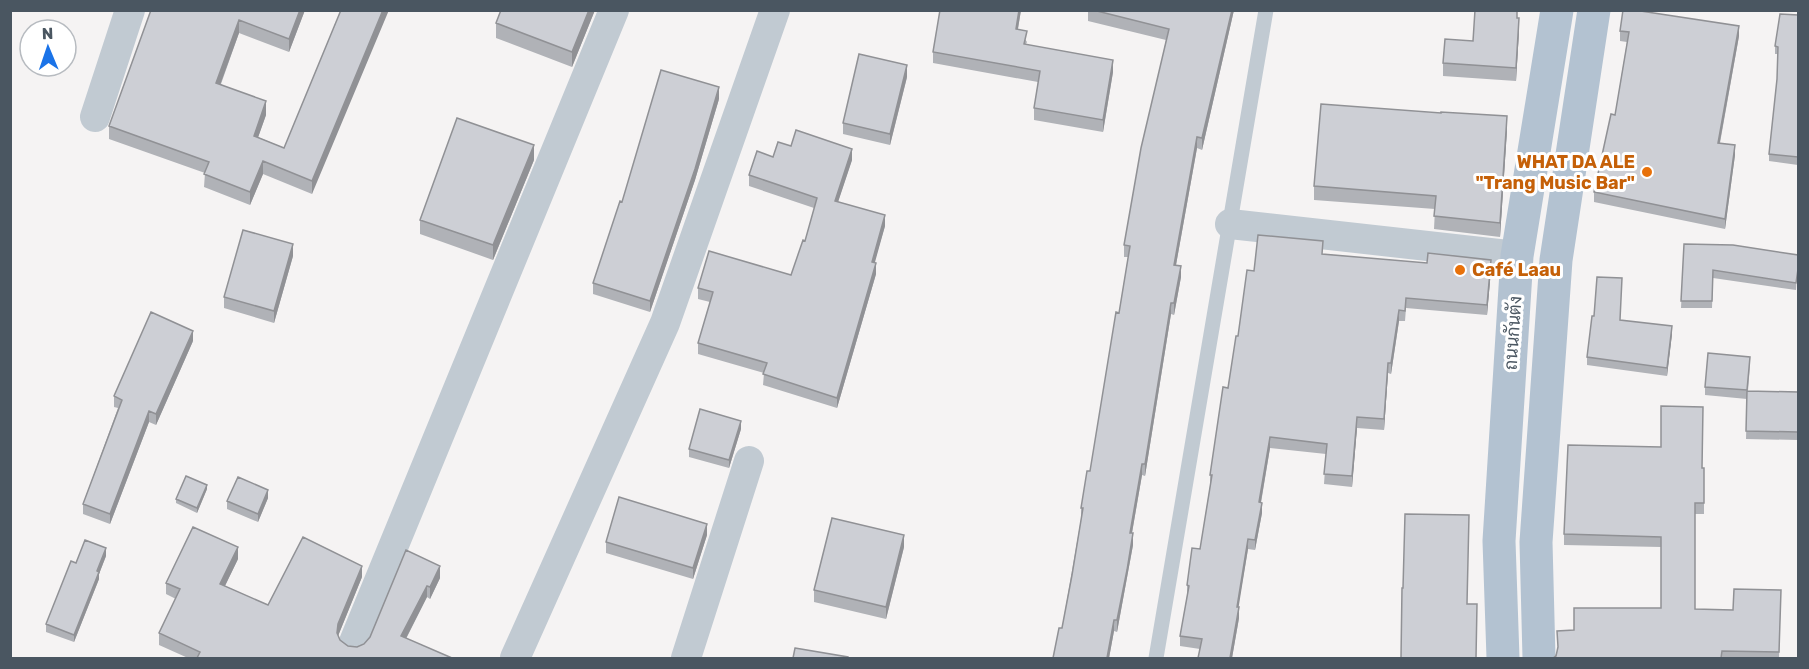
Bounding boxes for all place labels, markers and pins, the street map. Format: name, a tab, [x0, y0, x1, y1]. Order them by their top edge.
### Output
place label: WHAT DA ALE "Trang Music Bar"	[1475, 151, 1635, 194]
marker: WHAT DA ALE "Trang Music Bar"	[1640, 165, 1654, 179]
place label: Café Laau	[1472, 259, 1561, 281]
marker: Café Laau	[1453, 263, 1467, 277]

